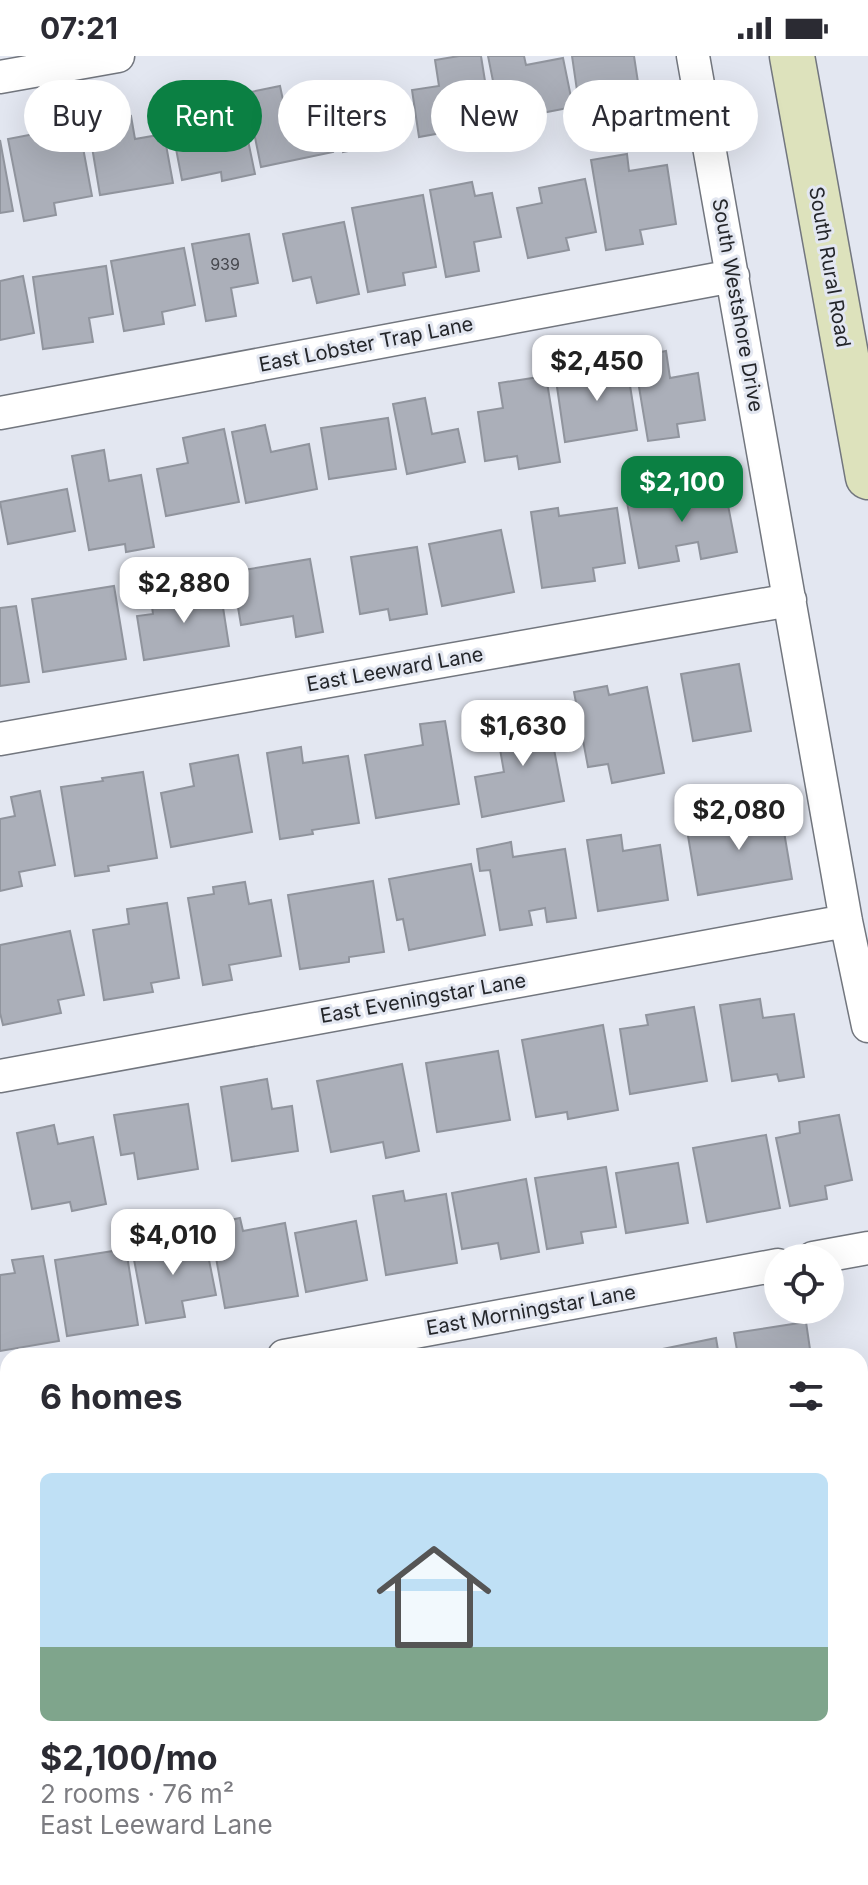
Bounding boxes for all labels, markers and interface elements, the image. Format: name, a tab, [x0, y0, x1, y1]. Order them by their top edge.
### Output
text: 07:21	[40, 10, 118, 46]
chip: Buy	[24, 80, 131, 152]
chip: Rent	[147, 80, 262, 152]
chip: Filters	[278, 80, 415, 152]
chip: New	[431, 80, 547, 152]
chip: Apartment	[563, 80, 758, 152]
street label: South Rural Road	[804, 185, 856, 349]
street label: South Westshore Drive	[707, 196, 769, 414]
house number: 939	[210, 254, 240, 274]
street label: East Lobster Trap Lane	[257, 311, 475, 377]
pin: $2,450	[532, 335, 662, 403]
text: $2,450	[550, 345, 644, 376]
pin: $2,100	[617, 456, 747, 524]
text: $2,100	[639, 466, 725, 497]
pin: $2,880	[119, 557, 249, 625]
text: $2,880	[138, 567, 230, 598]
street label: East Leeward Lane	[305, 642, 485, 696]
pin: $1,630	[458, 700, 588, 768]
text: $1,630	[479, 710, 567, 741]
pin: $2,080	[674, 784, 804, 852]
text: $2,080	[692, 794, 786, 825]
street label: East Eveningstar Lane	[318, 968, 528, 1028]
pin: $4,010	[108, 1209, 238, 1277]
text: $4,010	[129, 1219, 217, 1250]
map controls	[764, 1244, 844, 1324]
button: locate	[764, 1244, 844, 1324]
street label: East Morningstar Lane	[424, 1280, 638, 1340]
icon: filters	[784, 1374, 828, 1418]
text: 6 homes	[40, 1376, 182, 1417]
icon: home	[362, 1525, 506, 1669]
text: $2,100/mo	[40, 1737, 218, 1778]
text: 2 rooms · 76 m²	[40, 1778, 234, 1809]
text: East Leeward Lane	[40, 1809, 273, 1840]

